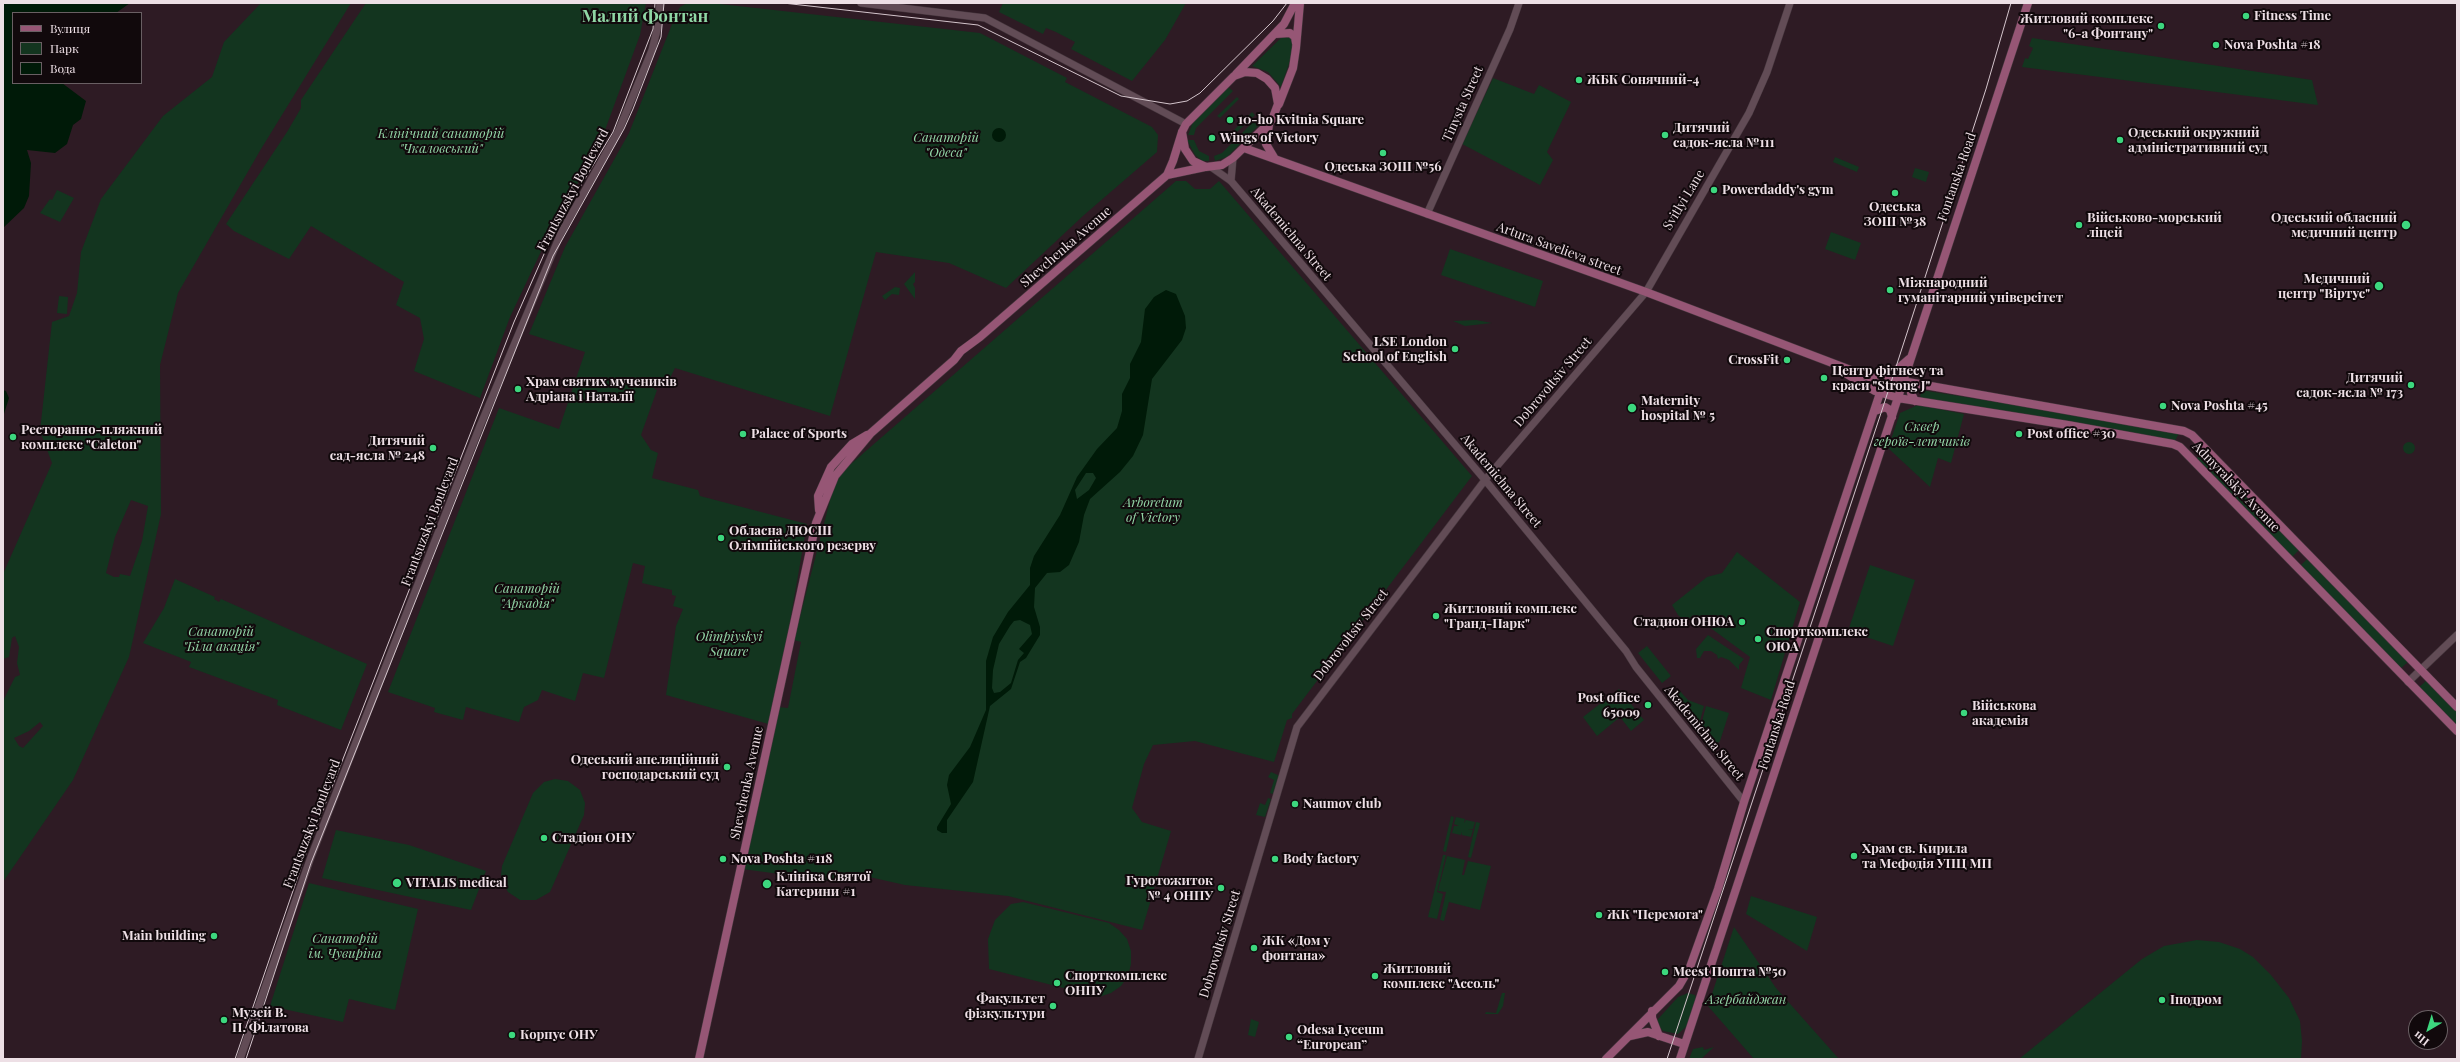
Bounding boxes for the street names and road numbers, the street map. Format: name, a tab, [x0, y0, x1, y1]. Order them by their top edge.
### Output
street label: Tinysta Street	[1439, 64, 1487, 144]
street label: Frantsuzskyi Boulevard	[534, 126, 612, 254]
street label: Fontanska Road	[1934, 131, 1980, 223]
street label: Svitlyi Lane	[1660, 167, 1708, 233]
street label: Akademichna Street	[1247, 184, 1335, 284]
street label: Shevchenka Avenue	[1017, 203, 1115, 291]
street label: Artura Savelieva street	[1494, 219, 1624, 279]
street label: Dobrovoltsiv Street	[1511, 334, 1595, 430]
street label: Akademichna Street	[1457, 431, 1545, 531]
street label: Admyralskyi Avenue	[2189, 439, 2283, 535]
street label: Frantsuzskyi Boulevard	[398, 455, 462, 589]
street label: Dobrovoltsiv Street	[1310, 586, 1392, 684]
street label: Fontanska Road	[1755, 678, 1799, 772]
street label: Akademichna Street	[1661, 682, 1747, 784]
street label: Shevchenka Avenue	[727, 725, 767, 841]
street label: Frantsuzskyi Boulevard	[280, 757, 344, 891]
street label: Dobrovoltsiv Street	[1196, 888, 1244, 1000]

